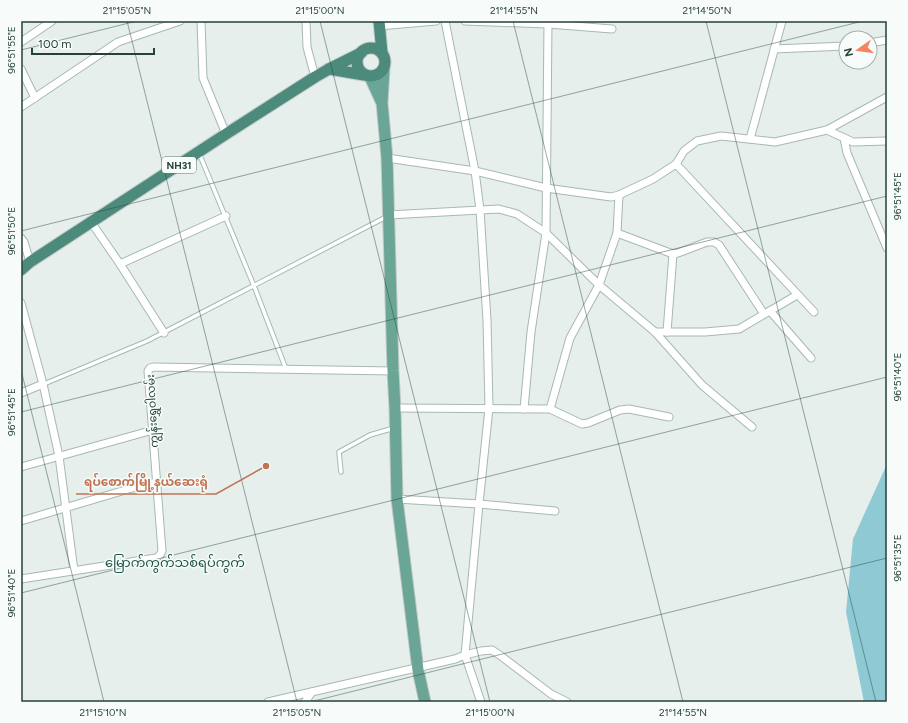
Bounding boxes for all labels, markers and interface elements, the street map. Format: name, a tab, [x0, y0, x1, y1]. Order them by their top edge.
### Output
text: 21°15'05"N	[103, 4, 151, 17]
text: 21°15'00"N	[295, 4, 345, 17]
text: 21°14'55"N	[490, 4, 538, 17]
text: 21°14'50"N	[683, 4, 731, 17]
text: 96°51'55"E	[5, 26, 18, 74]
scale bar	[32, 30, 154, 56]
north arrow	[838, 30, 878, 70]
text: 100 m	[38, 37, 72, 51]
text: N	[841, 47, 856, 58]
road number: NH31	[162, 157, 196, 173]
text: 96°51'45"E	[891, 172, 904, 220]
text: 96°51'50"E	[5, 207, 18, 255]
text: 96°51'40"E	[891, 353, 904, 401]
street label: ကျွန်းရွှေဝါလမ်း	[143, 374, 164, 448]
text: 96°51'45"E	[5, 388, 18, 436]
callout: ရပ်စောက်မြို့နယ်ဆေးရုံ	[76, 470, 216, 494]
text: ရပ်စောက်မြို့နယ်ဆေးရုံ	[84, 472, 208, 493]
text: 96°51'35"E	[891, 534, 904, 582]
district label: မြောက်ကွက်သစ်ရပ်ကွက်	[105, 554, 245, 573]
text: 96°51'40"E	[5, 569, 18, 617]
text: 21°15'10"N	[80, 706, 126, 719]
text: 21°15'05"N	[273, 706, 321, 719]
text: 21°15'00"N	[465, 706, 515, 719]
text: 21°14'55"N	[659, 706, 707, 719]

